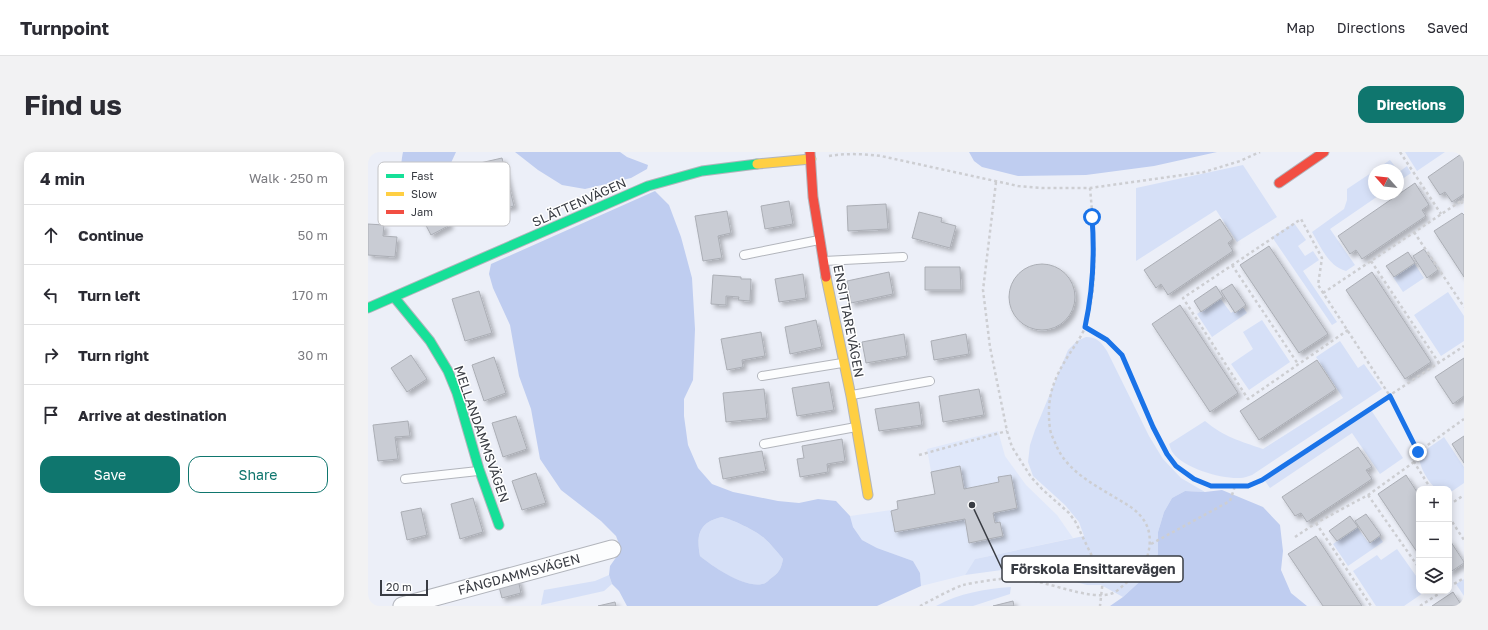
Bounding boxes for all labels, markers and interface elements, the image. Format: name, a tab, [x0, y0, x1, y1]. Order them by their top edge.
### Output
text: Turnpoint	[20, 16, 109, 39]
text: Map	[1286, 19, 1315, 36]
text: Directions	[1337, 19, 1405, 36]
text: Saved	[1427, 19, 1468, 36]
button: Directions	[1358, 86, 1464, 123]
text: Find us	[24, 88, 122, 121]
legend	[378, 162, 510, 226]
north arrow	[1368, 164, 1404, 200]
text: 4 min	[40, 168, 85, 189]
text: Fast	[411, 169, 434, 182]
text: Walk · 250 m	[249, 170, 328, 186]
street label: SLÄTTENVÄGEN	[530, 174, 628, 230]
text: Slow	[411, 187, 437, 200]
text: Jam	[411, 205, 433, 218]
route start	[1083, 208, 1101, 226]
icon: ahead	[40, 224, 62, 246]
text: Continue	[78, 226, 144, 244]
text: 50 m	[298, 227, 328, 243]
street label: ENSITTAREVÄGEN	[830, 263, 868, 379]
icon: left	[40, 284, 62, 306]
text: Turn left	[78, 286, 140, 304]
text: 170 m	[292, 287, 328, 303]
icon: right	[40, 344, 62, 366]
text: Turn right	[78, 346, 149, 364]
text: 30 m	[298, 347, 328, 363]
street label: MELLANDAMMSVÄGEN	[451, 363, 513, 505]
icon: arrive	[40, 404, 62, 426]
text: Arrive at destination	[78, 406, 227, 424]
route end	[1409, 443, 1427, 461]
button: Save	[40, 456, 180, 493]
button: Share	[188, 456, 328, 493]
map controls	[1416, 486, 1452, 594]
button: +	[1416, 486, 1452, 522]
button: −	[1416, 522, 1452, 558]
street label: FÅNGDAMMSVÄGEN	[456, 550, 582, 598]
callout: Förskola Ensittarevägen	[1002, 556, 1183, 582]
button: layers	[1416, 558, 1452, 594]
text: Förskola Ensittarevägen	[1010, 560, 1176, 577]
scale bar	[380, 578, 428, 597]
text: 20 m	[386, 580, 412, 593]

